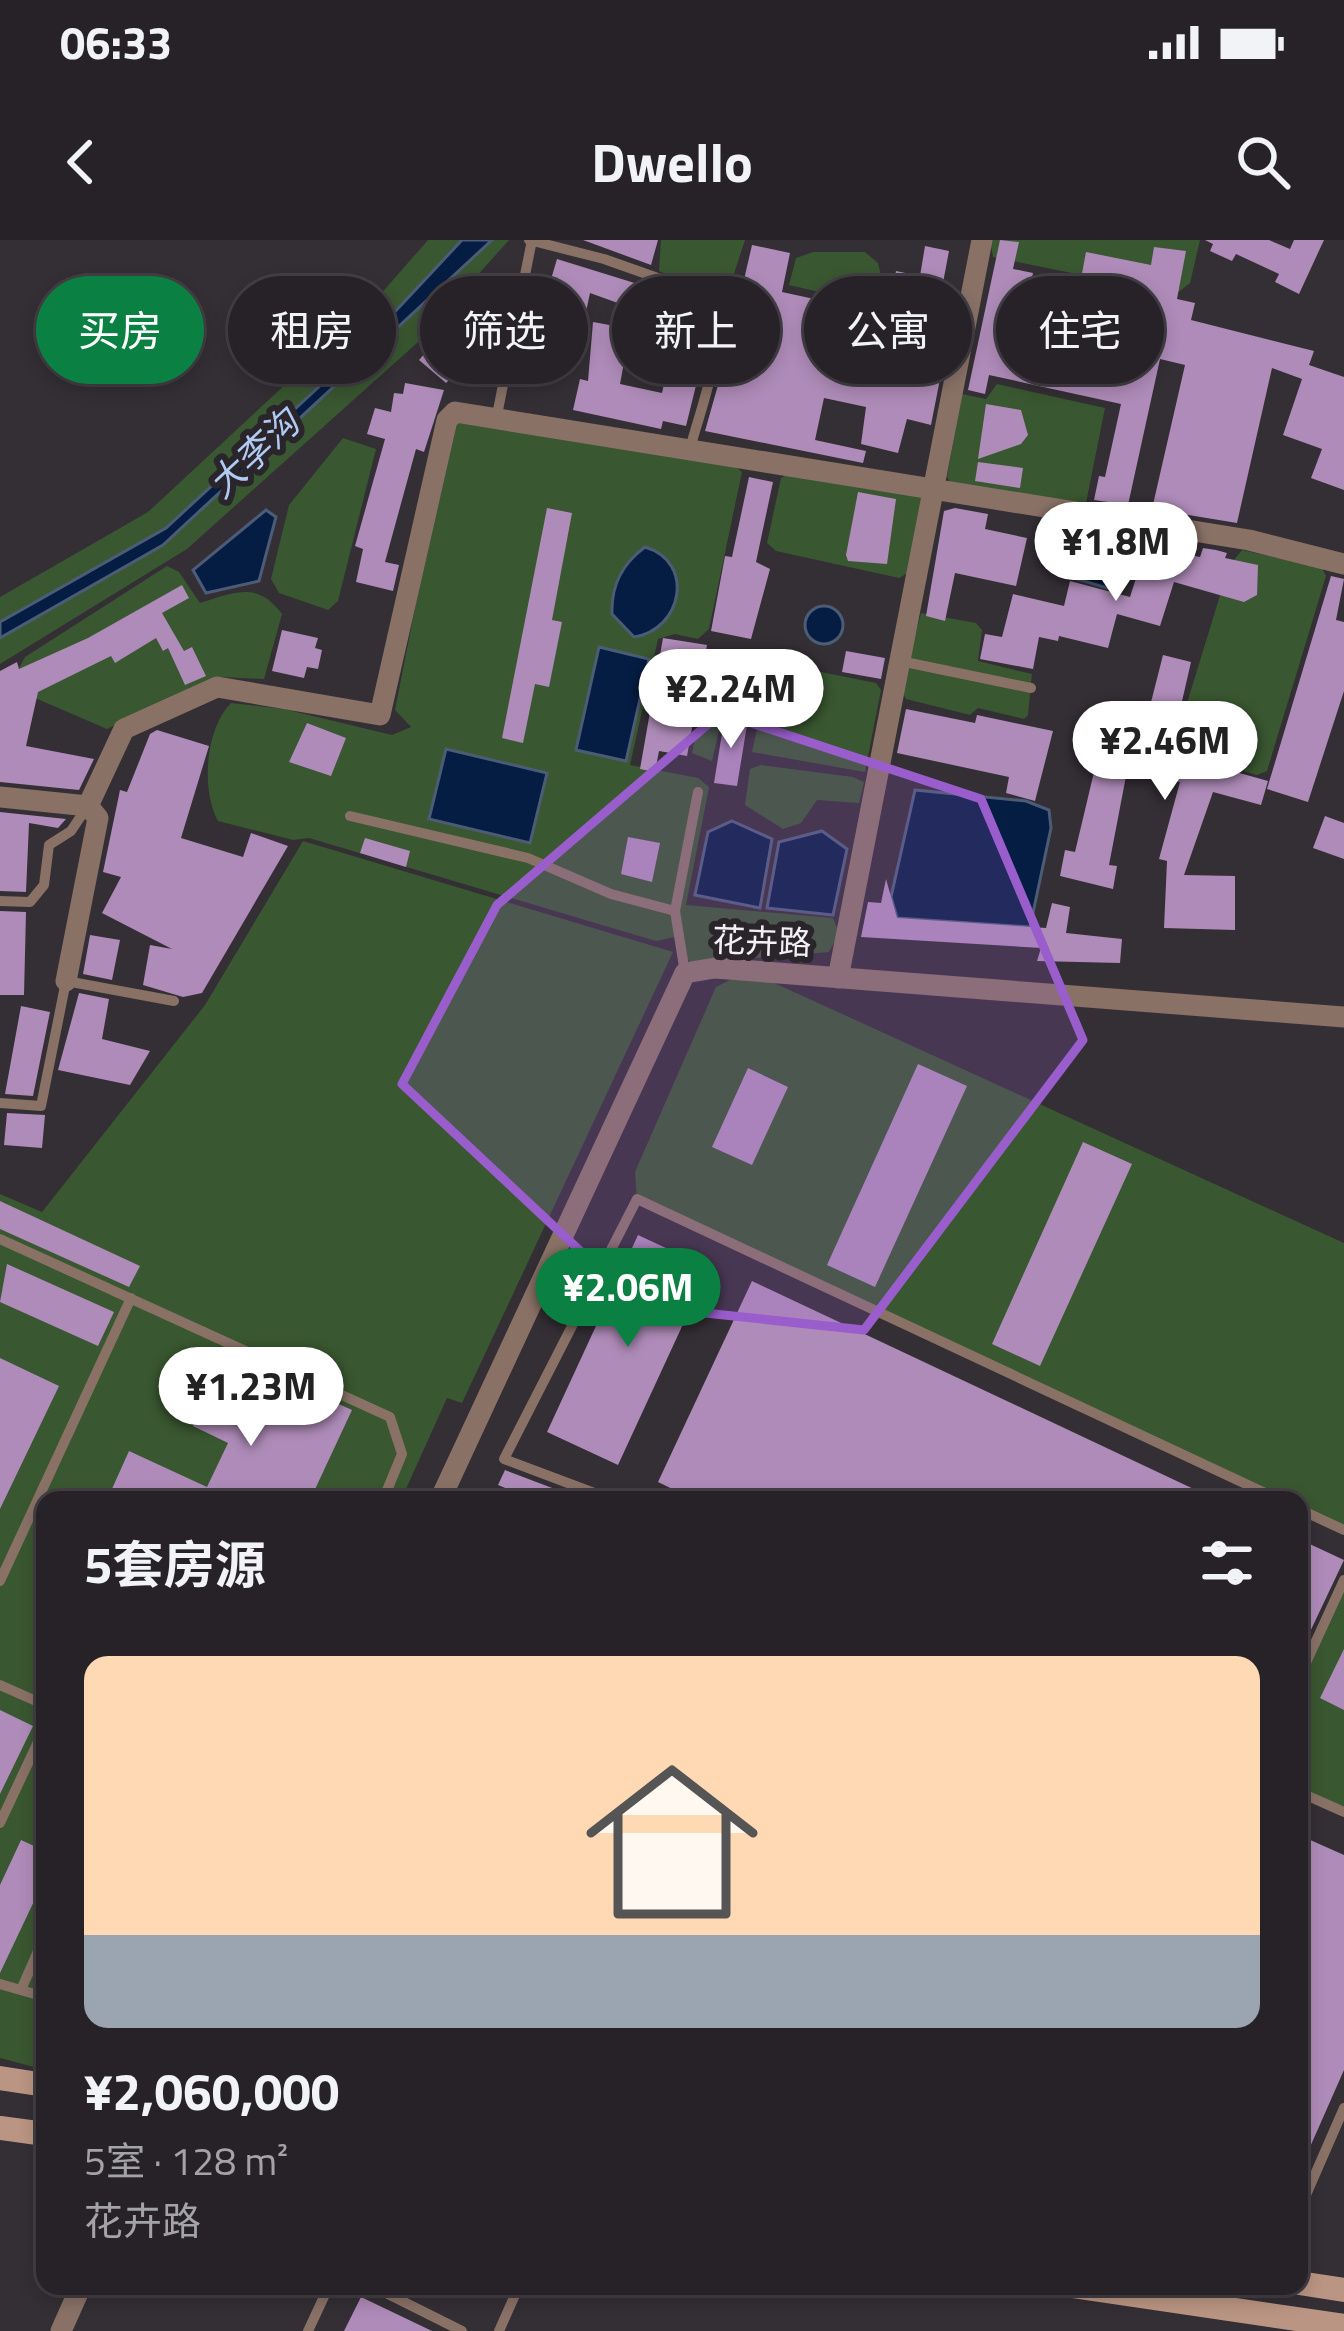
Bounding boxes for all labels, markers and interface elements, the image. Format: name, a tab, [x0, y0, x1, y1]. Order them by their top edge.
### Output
text: 06:33	[60, 8, 172, 76]
text: Dwello	[591, 121, 753, 203]
icon: back	[48, 129, 114, 195]
icon: search	[1230, 129, 1296, 195]
chip: 买房	[36, 276, 204, 384]
chip: 租房	[228, 276, 396, 384]
chip: 筛选	[420, 276, 588, 384]
chip: 新上	[612, 276, 780, 384]
chip: 公寓	[804, 276, 972, 384]
chip: 住宅	[996, 276, 1164, 384]
water label: 大李沟	[195, 393, 314, 510]
pin: ¥1.8M	[1032, 502, 1200, 604]
text: ¥1.8M	[1062, 511, 1170, 570]
pin: ¥2.24M	[633, 649, 829, 751]
text: ¥2.24M	[666, 658, 796, 717]
pin: ¥2.46M	[1067, 701, 1263, 803]
text: ¥2.46M	[1100, 710, 1230, 769]
street label: 花卉路	[712, 914, 812, 968]
pin: ¥2.06M	[530, 1248, 726, 1350]
text: ¥2.06M	[563, 1257, 693, 1316]
pin: ¥1.23M	[153, 1347, 349, 1449]
text: ¥1.23M	[186, 1356, 316, 1415]
text: 5套房源	[84, 1525, 266, 1603]
icon: filters	[1194, 1530, 1260, 1596]
icon: home	[564, 1734, 780, 1950]
text: ¥2,060,000	[84, 2052, 339, 2130]
text: 5室 · 128 m²	[84, 2131, 288, 2190]
text: 花卉路	[84, 2191, 201, 2250]

